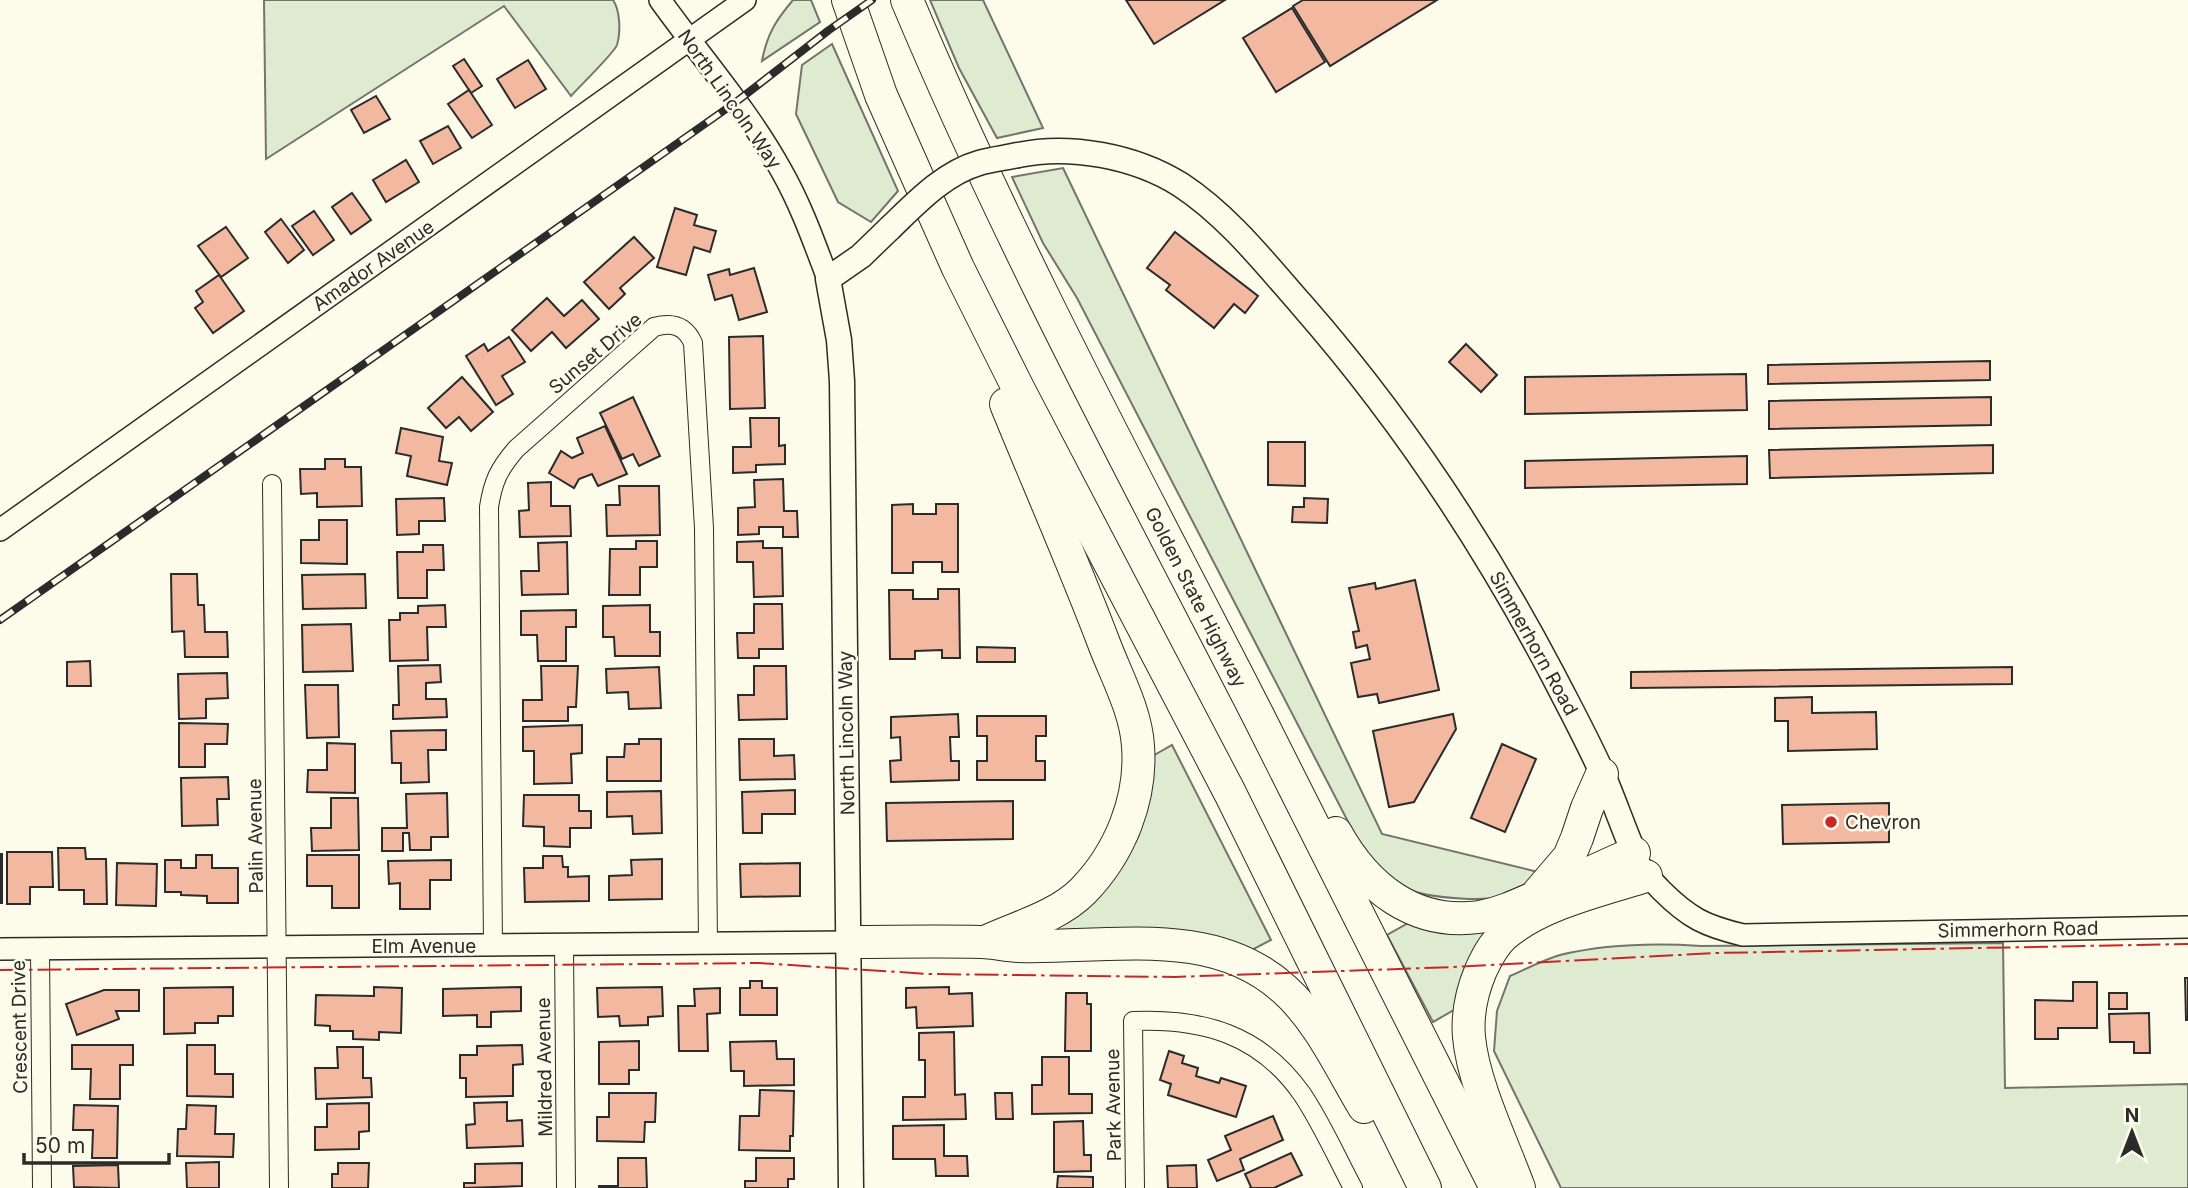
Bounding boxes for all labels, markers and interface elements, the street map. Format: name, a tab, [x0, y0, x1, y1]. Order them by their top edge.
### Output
street label: North Lincoln Way	[673, 25, 786, 174]
street label: Amador Avenue	[308, 215, 438, 316]
street label: Sunset Drive	[544, 308, 647, 399]
street label: Golden State Highway	[1140, 503, 1251, 692]
street label: Simmerhorn Road	[1484, 567, 1583, 719]
street label: North Lincoln Way	[834, 650, 859, 816]
street label: Palin Avenue	[243, 778, 268, 894]
place label: Chevron	[1845, 811, 1921, 834]
marker: Chevron	[1823, 814, 1839, 830]
street label: Simmerhorn Road	[1937, 917, 2099, 942]
street label: Elm Avenue	[372, 935, 476, 958]
street label: Crescent Drive	[7, 960, 32, 1094]
street label: Mildred Avenue	[532, 997, 557, 1137]
street label: Park Avenue	[1101, 1048, 1126, 1162]
north arrow	[2097, 1097, 2167, 1167]
text: N	[2125, 1104, 2139, 1127]
scale bar	[24, 1122, 170, 1166]
text: 50 m	[35, 1133, 85, 1158]

